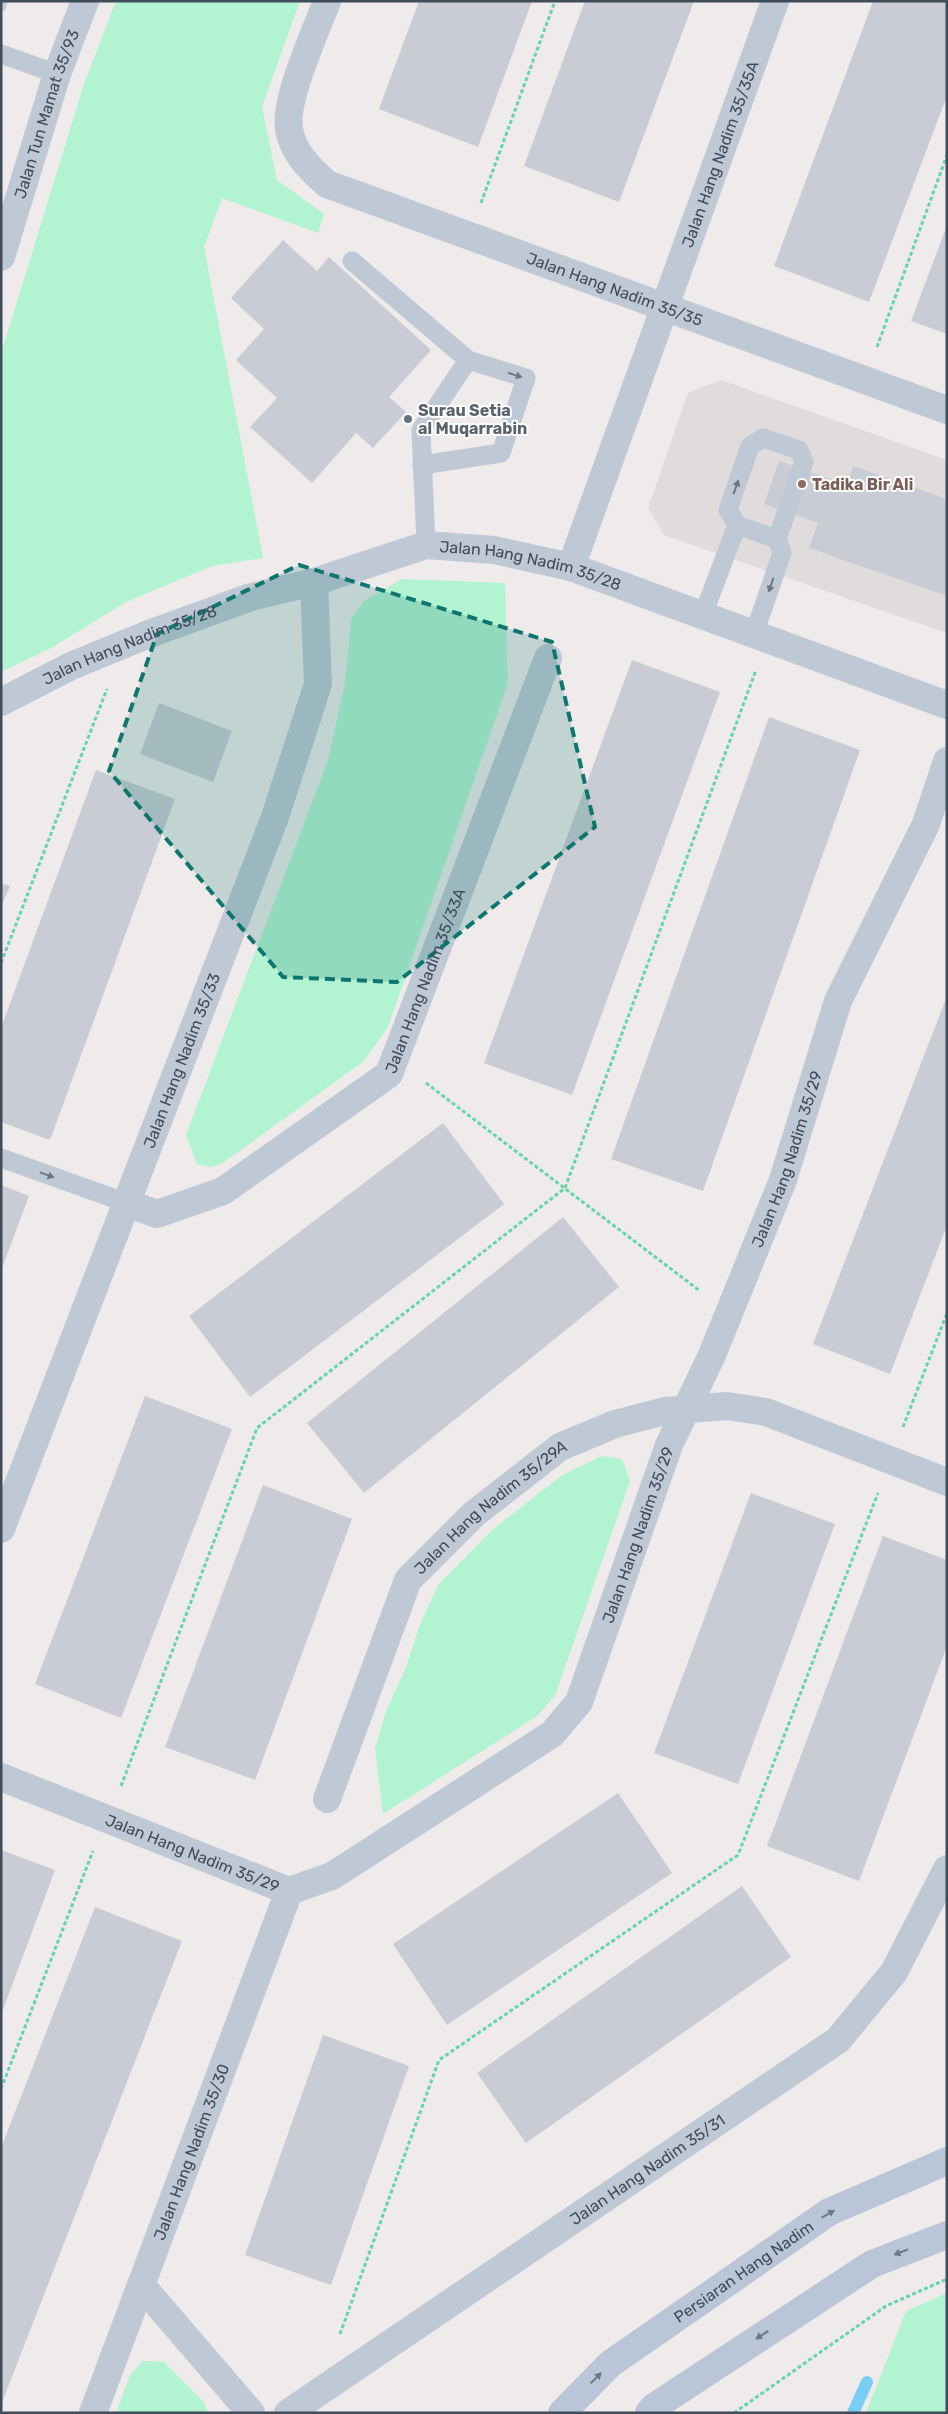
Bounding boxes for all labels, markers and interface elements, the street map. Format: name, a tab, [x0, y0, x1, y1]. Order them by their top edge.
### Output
street label: Jalan Tun Mamat 35/93	[10, 27, 83, 201]
street label: Jalan Hang Nadim 35/35A	[678, 58, 763, 250]
street label: Jalan Hang Nadim 35/35	[524, 249, 705, 330]
one-way arrow	[507, 371, 522, 379]
place label: Surau Setia al Muqarrabin	[418, 401, 527, 438]
marker: Surau Setia al Muqarrabin	[402, 413, 414, 425]
place label: Tadika Bir Ali	[812, 475, 913, 494]
marker: Tadika Bir Ali	[796, 478, 808, 490]
one-way arrow	[732, 479, 740, 494]
street label: Jalan Hang Nadim 35/28	[439, 537, 624, 595]
one-way arrow	[766, 577, 774, 592]
street label: Jalan Hang Nadim 35/28	[39, 601, 219, 689]
street label: Jalan Hang Nadim 35/33A	[381, 885, 469, 1076]
street label: Jalan Hang Nadim 35/33	[139, 970, 224, 1151]
street label: Jalan Hang Nadim 35/29	[748, 1068, 826, 1250]
one-way arrow	[40, 1171, 55, 1179]
street label: Jalan Hang Nadim 35/29A	[411, 1436, 570, 1578]
street label: Jalan Hang Nadim 35/29	[598, 1444, 678, 1626]
street label: Jalan Hang Nadim 35/29	[102, 1810, 282, 1896]
street label: Jalan Hang Nadim 35/30	[150, 2061, 233, 2243]
street label: Jalan Hang Nadim 35/31	[566, 2111, 729, 2229]
one-way arrow	[822, 2209, 835, 2218]
street label: Persiaran Hang Nadim	[670, 2217, 817, 2327]
one-way arrow	[893, 2248, 908, 2256]
one-way arrow	[756, 2331, 769, 2340]
one-way arrow	[590, 2372, 602, 2384]

